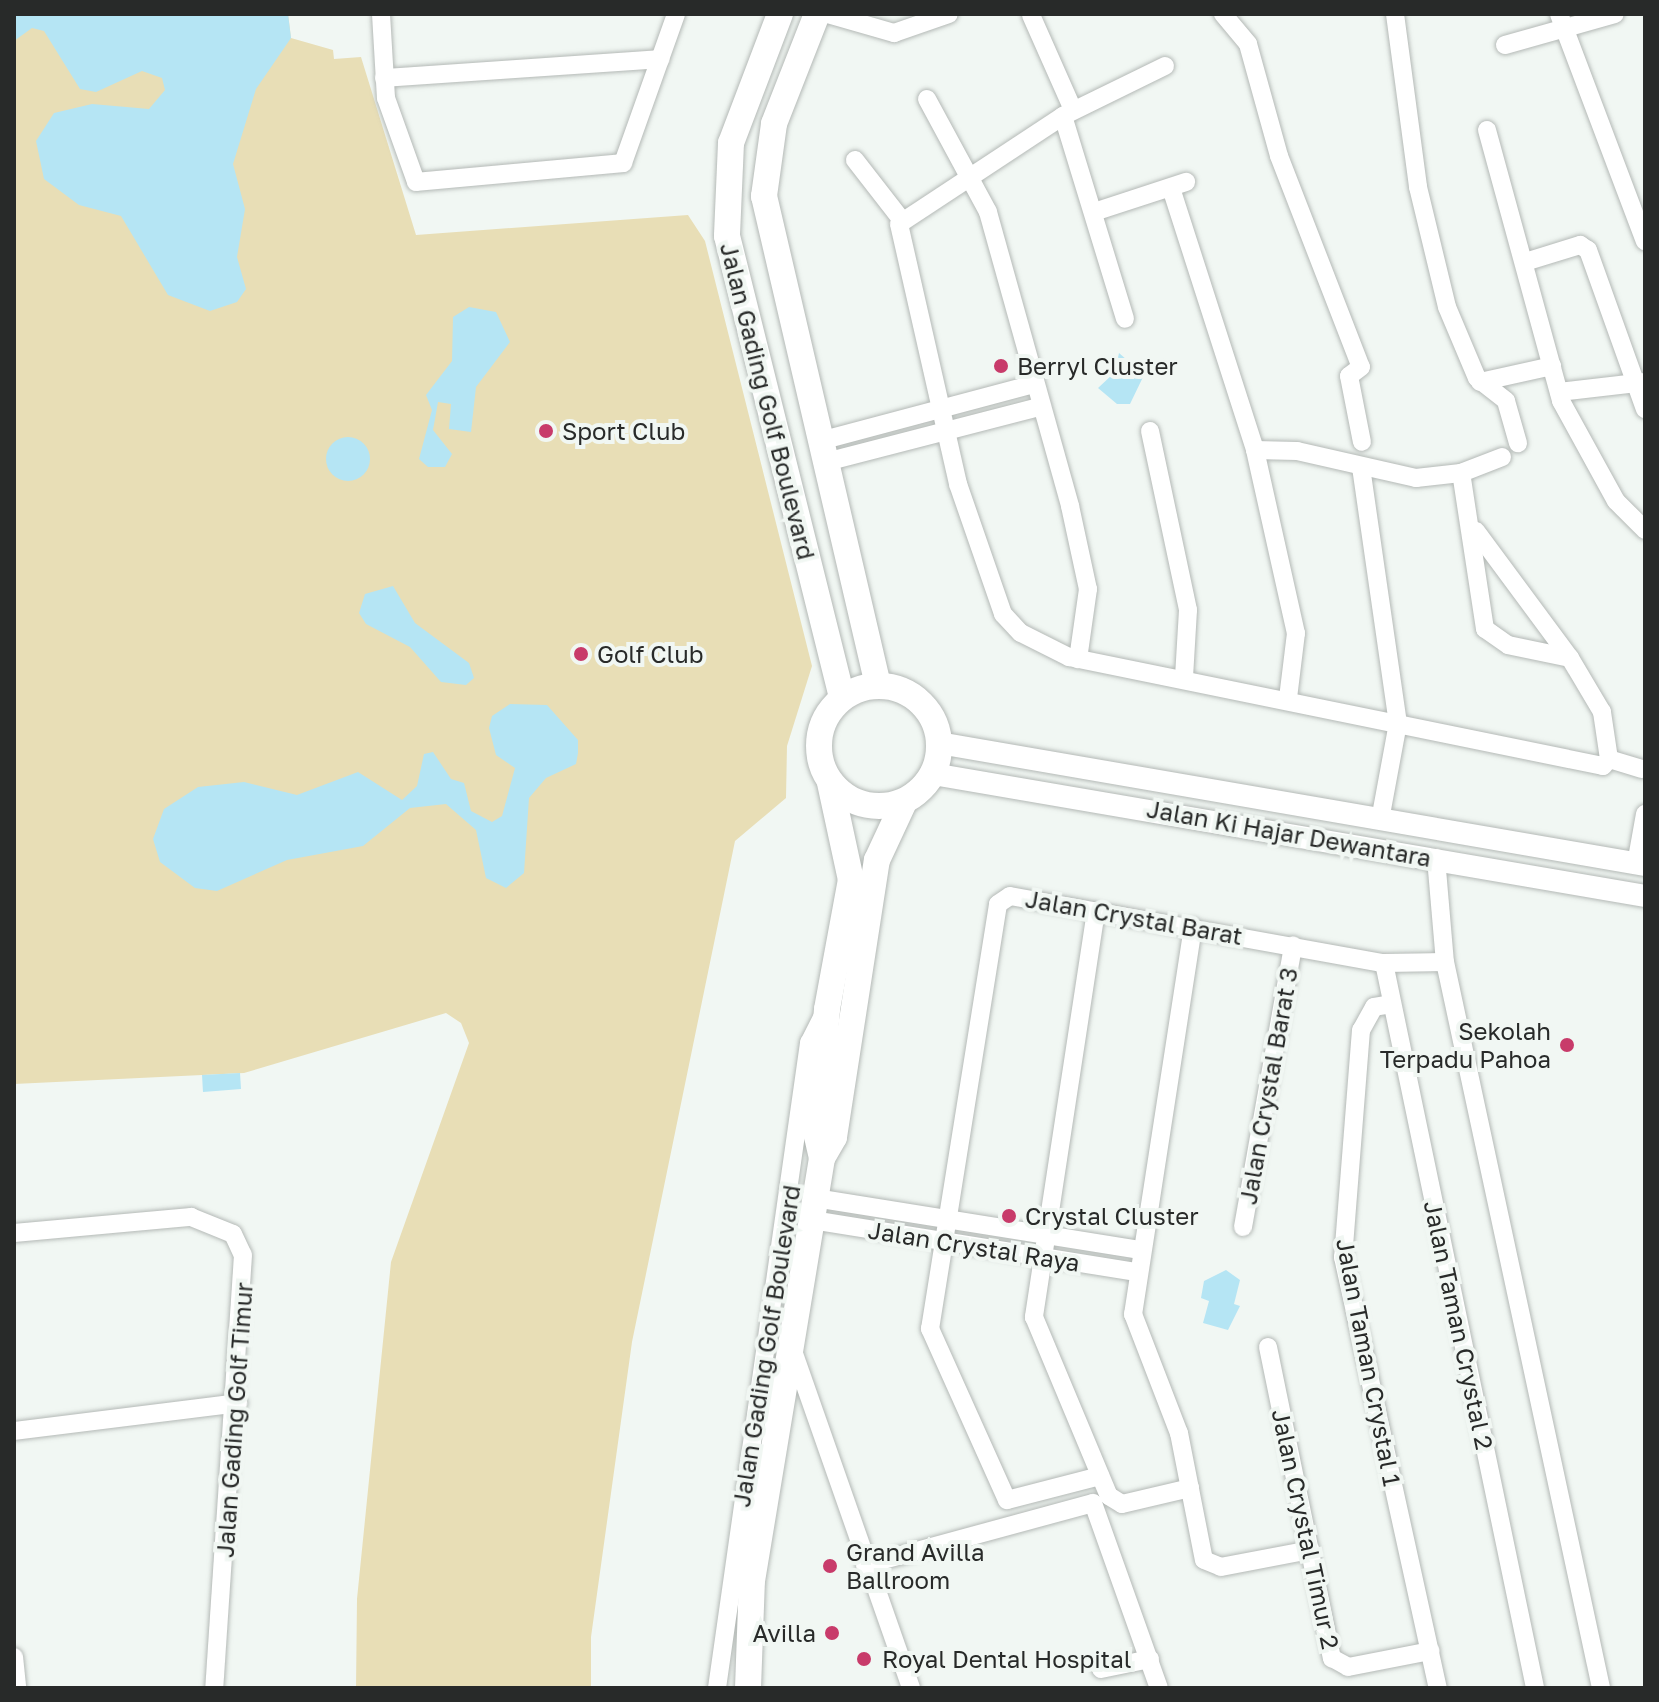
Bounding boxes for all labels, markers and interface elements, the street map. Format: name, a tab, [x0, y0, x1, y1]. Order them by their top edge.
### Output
street label: Jalan Gading Golf Boulevard	[715, 240, 821, 562]
place label: Berryl Cluster	[1017, 352, 1178, 380]
marker: Berryl Cluster	[992, 357, 1010, 375]
place label: Sport Club	[562, 417, 685, 445]
marker: Sport Club	[537, 422, 555, 440]
place label: Golf Club	[597, 640, 704, 668]
marker: Golf Club	[572, 645, 590, 663]
street label: Jalan Ki Hajar Dewantara	[1144, 794, 1434, 872]
street label: Jalan Crystal Barat	[1023, 884, 1245, 950]
street label: Jalan Crystal Barat 3	[1233, 965, 1303, 1207]
place label: Sekolah Terpadu Pahoa	[1380, 1017, 1551, 1073]
marker: Sekolah Terpadu Pahoa	[1558, 1036, 1576, 1054]
street label: Jalan Gading Golf Boulevard	[726, 1183, 806, 1509]
street label: Jalan Taman Crystal 2	[1419, 1198, 1499, 1452]
place label: Crystal Cluster	[1025, 1202, 1199, 1230]
marker: Crystal Cluster	[1000, 1207, 1018, 1225]
street label: Jalan Crystal Raya	[866, 1215, 1082, 1277]
street label: Jalan Taman Crystal 1	[1331, 1236, 1407, 1488]
street label: Jalan Gading Golf Timur	[210, 1281, 258, 1559]
street label: Jalan Crystal Timur 2	[1266, 1406, 1346, 1652]
place label: Grand Avilla Ballroom	[846, 1538, 985, 1594]
marker: Grand Avilla Ballroom	[821, 1557, 839, 1575]
place label: Avilla	[753, 1619, 816, 1647]
marker: Avilla	[823, 1624, 841, 1642]
place label: Royal Dental Hospital	[882, 1645, 1131, 1673]
marker: Royal Dental Hospital	[853, 1648, 875, 1670]

